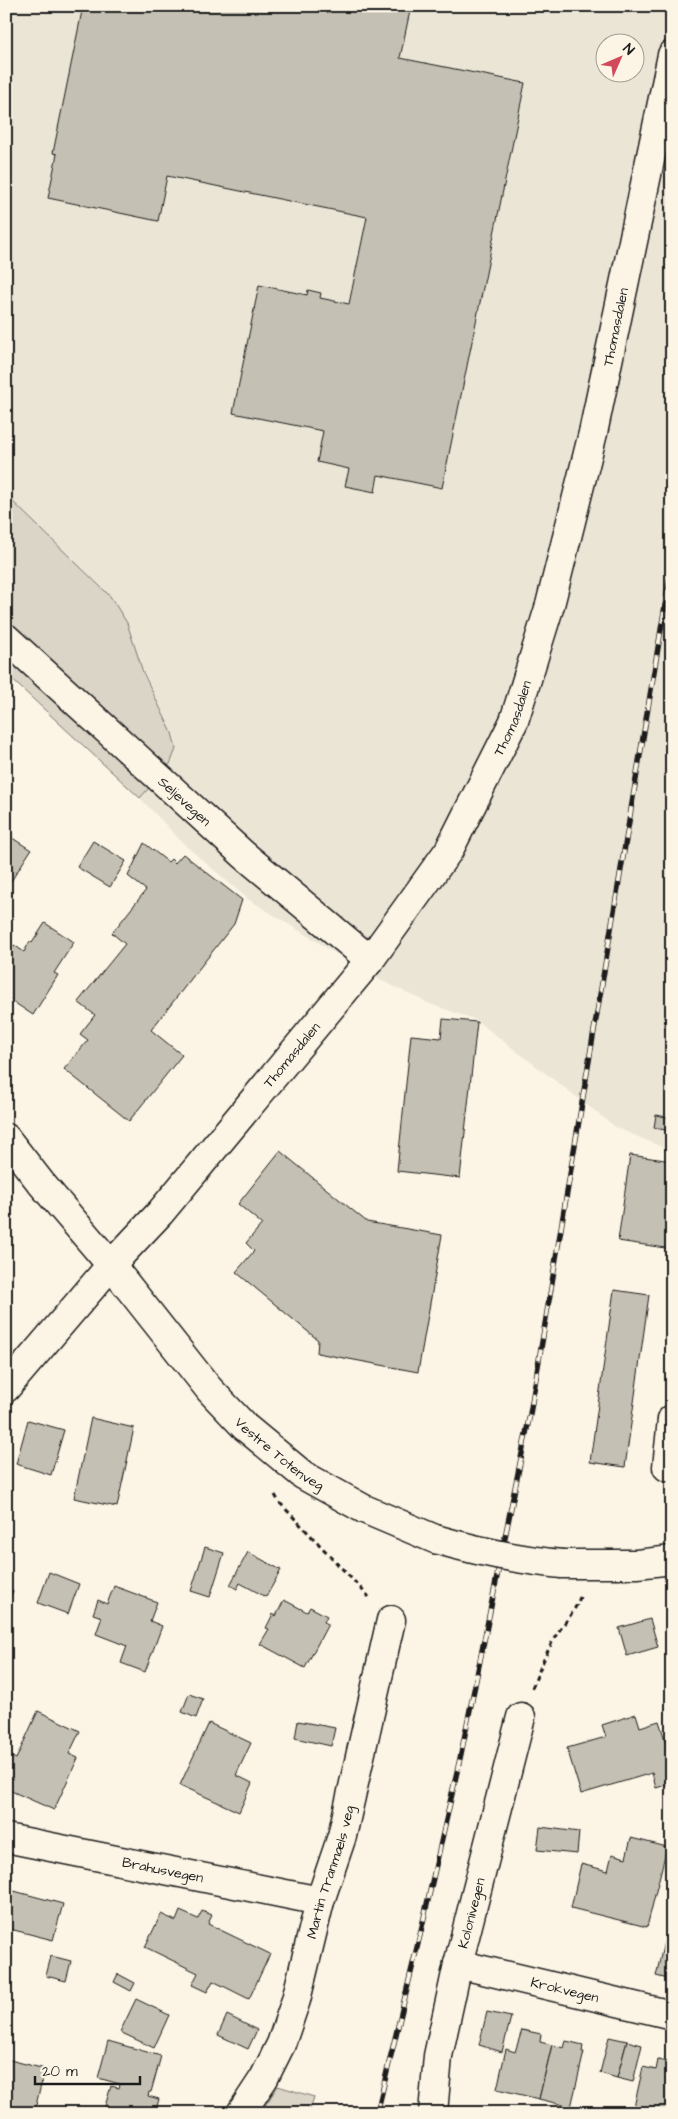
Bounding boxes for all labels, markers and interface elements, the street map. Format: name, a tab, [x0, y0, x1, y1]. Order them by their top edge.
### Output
north arrow	[596, 32, 646, 82]
text: N	[618, 39, 639, 60]
street label: Thomasdalen	[598, 286, 634, 368]
street label: Thomasdalen	[489, 678, 537, 760]
street label: Seljevegen	[153, 772, 215, 831]
street label: Thomasdalen	[259, 1018, 325, 1092]
street label: Vestre Totenveg	[230, 1413, 327, 1496]
street label: Martin Tranmæls veg	[302, 1804, 360, 1941]
street label: Brahusvegen	[120, 1853, 205, 1888]
street label: Kolonivegen	[453, 1876, 491, 1951]
street label: Krokvegen	[529, 1973, 601, 2008]
scale bar	[35, 2054, 140, 2086]
text: 20 m	[42, 2061, 78, 2082]

